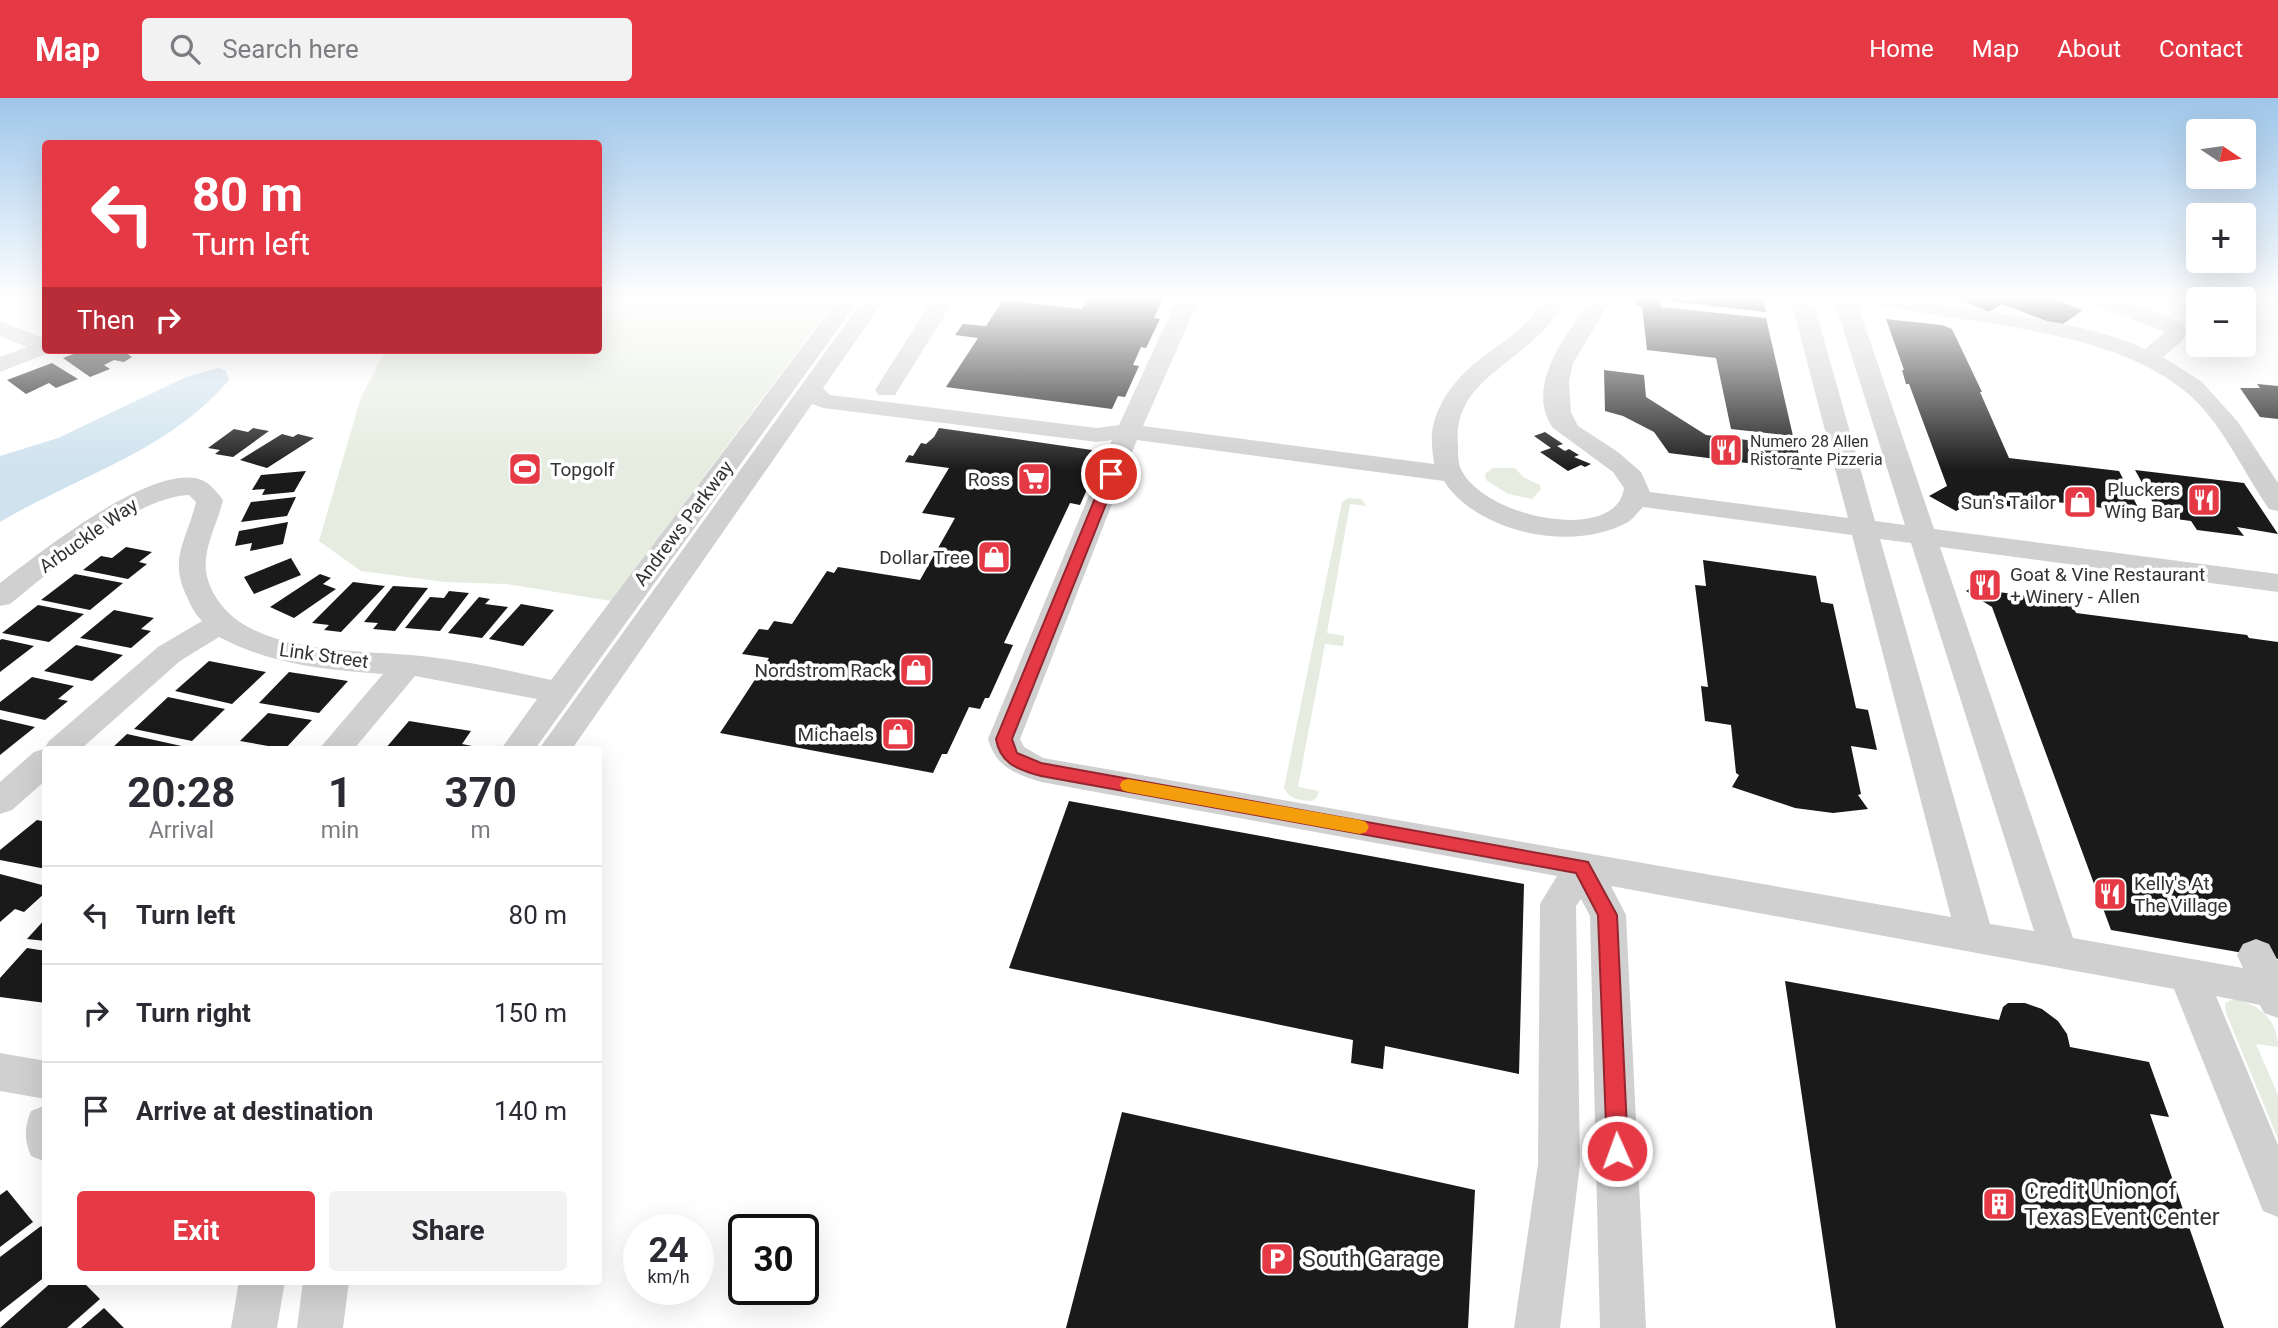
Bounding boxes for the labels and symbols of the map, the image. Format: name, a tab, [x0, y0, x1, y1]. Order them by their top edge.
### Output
north arrow	[2186, 119, 2256, 189]
restaurant icon: Numero 28 Allen Ristorante Pizzeria	[1707, 431, 1745, 469]
place label: Numero 28 Allen Ristorante Pizzeria	[1750, 432, 1883, 469]
pin	[1081, 444, 1141, 504]
sports icon: Topgolf	[506, 450, 544, 488]
street label: Andrews Parkway	[629, 456, 738, 590]
place label: Topgolf	[550, 458, 615, 481]
supermarket icon: Ross	[1015, 460, 1053, 498]
place label: Ross	[968, 468, 1010, 491]
place label: Pluckers Wing Bar	[2104, 478, 2181, 523]
restaurant icon: Pluckers Wing Bar	[2185, 481, 2223, 519]
shop icon: Sun's Tailor	[2061, 483, 2099, 521]
place label: Sun's Tailor	[1961, 491, 2057, 514]
street label: Arbuckle Way	[35, 493, 142, 578]
shop icon: Dollar Tree	[975, 538, 1013, 576]
place label: Dollar Tree	[879, 546, 970, 569]
place label: Goat & Vine Restaurant + Winery - Allen	[2010, 563, 2205, 608]
restaurant icon: Goat & Vine Restaurant + Winery - Allen	[1966, 566, 2004, 604]
street label: Link Street	[278, 638, 370, 673]
shop icon: Nordstrom Rack	[897, 651, 935, 689]
place label: Nordstrom Rack	[755, 659, 892, 682]
shop icon: Michaels	[879, 715, 917, 753]
place label: Michaels	[798, 723, 874, 746]
place label: Kelly's At The Village	[2134, 872, 2228, 917]
restaurant icon: Kelly's At The Village	[2091, 875, 2129, 913]
position arrow	[1580, 1114, 1654, 1188]
place label: Credit Union of Texas Event Center	[2024, 1178, 2220, 1231]
building icon: Credit Union of Texas Event Center	[1980, 1185, 2018, 1223]
speed limit sign: 30	[728, 1214, 819, 1305]
parking icon: South Garage	[1258, 1240, 1296, 1278]
place label: South Garage	[1302, 1246, 1441, 1273]

